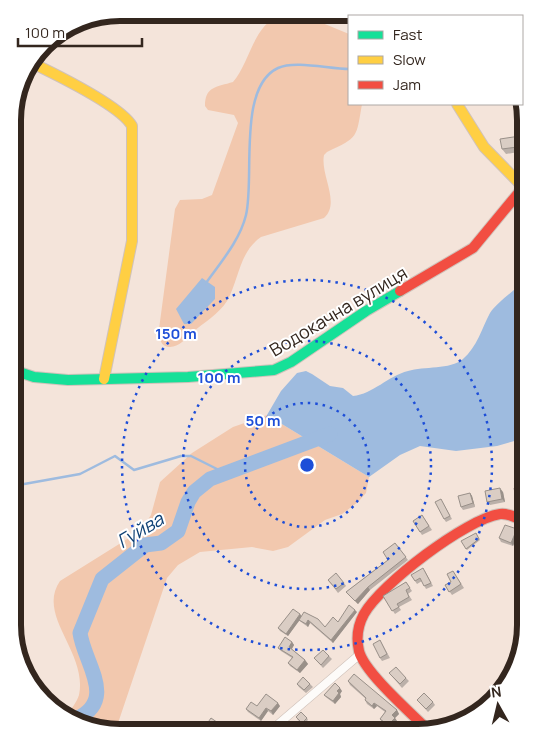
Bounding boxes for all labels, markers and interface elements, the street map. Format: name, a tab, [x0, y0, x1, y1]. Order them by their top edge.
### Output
scale bar	[18, 15, 141, 47]
legend	[348, 15, 523, 105]
text: 100 m	[25, 22, 65, 43]
text: Fast	[393, 24, 422, 45]
text: Slow	[393, 49, 426, 70]
text: Jam	[393, 74, 421, 95]
street label: Водокачна вулиця	[265, 260, 411, 362]
text: 150 m	[155, 323, 197, 344]
text: 100 m	[198, 367, 240, 388]
text: 50 m	[245, 410, 281, 431]
centre of rings	[298, 456, 316, 474]
water label: Гуйва	[112, 505, 169, 554]
north arrow	[473, 680, 523, 730]
text: N	[490, 682, 502, 702]

